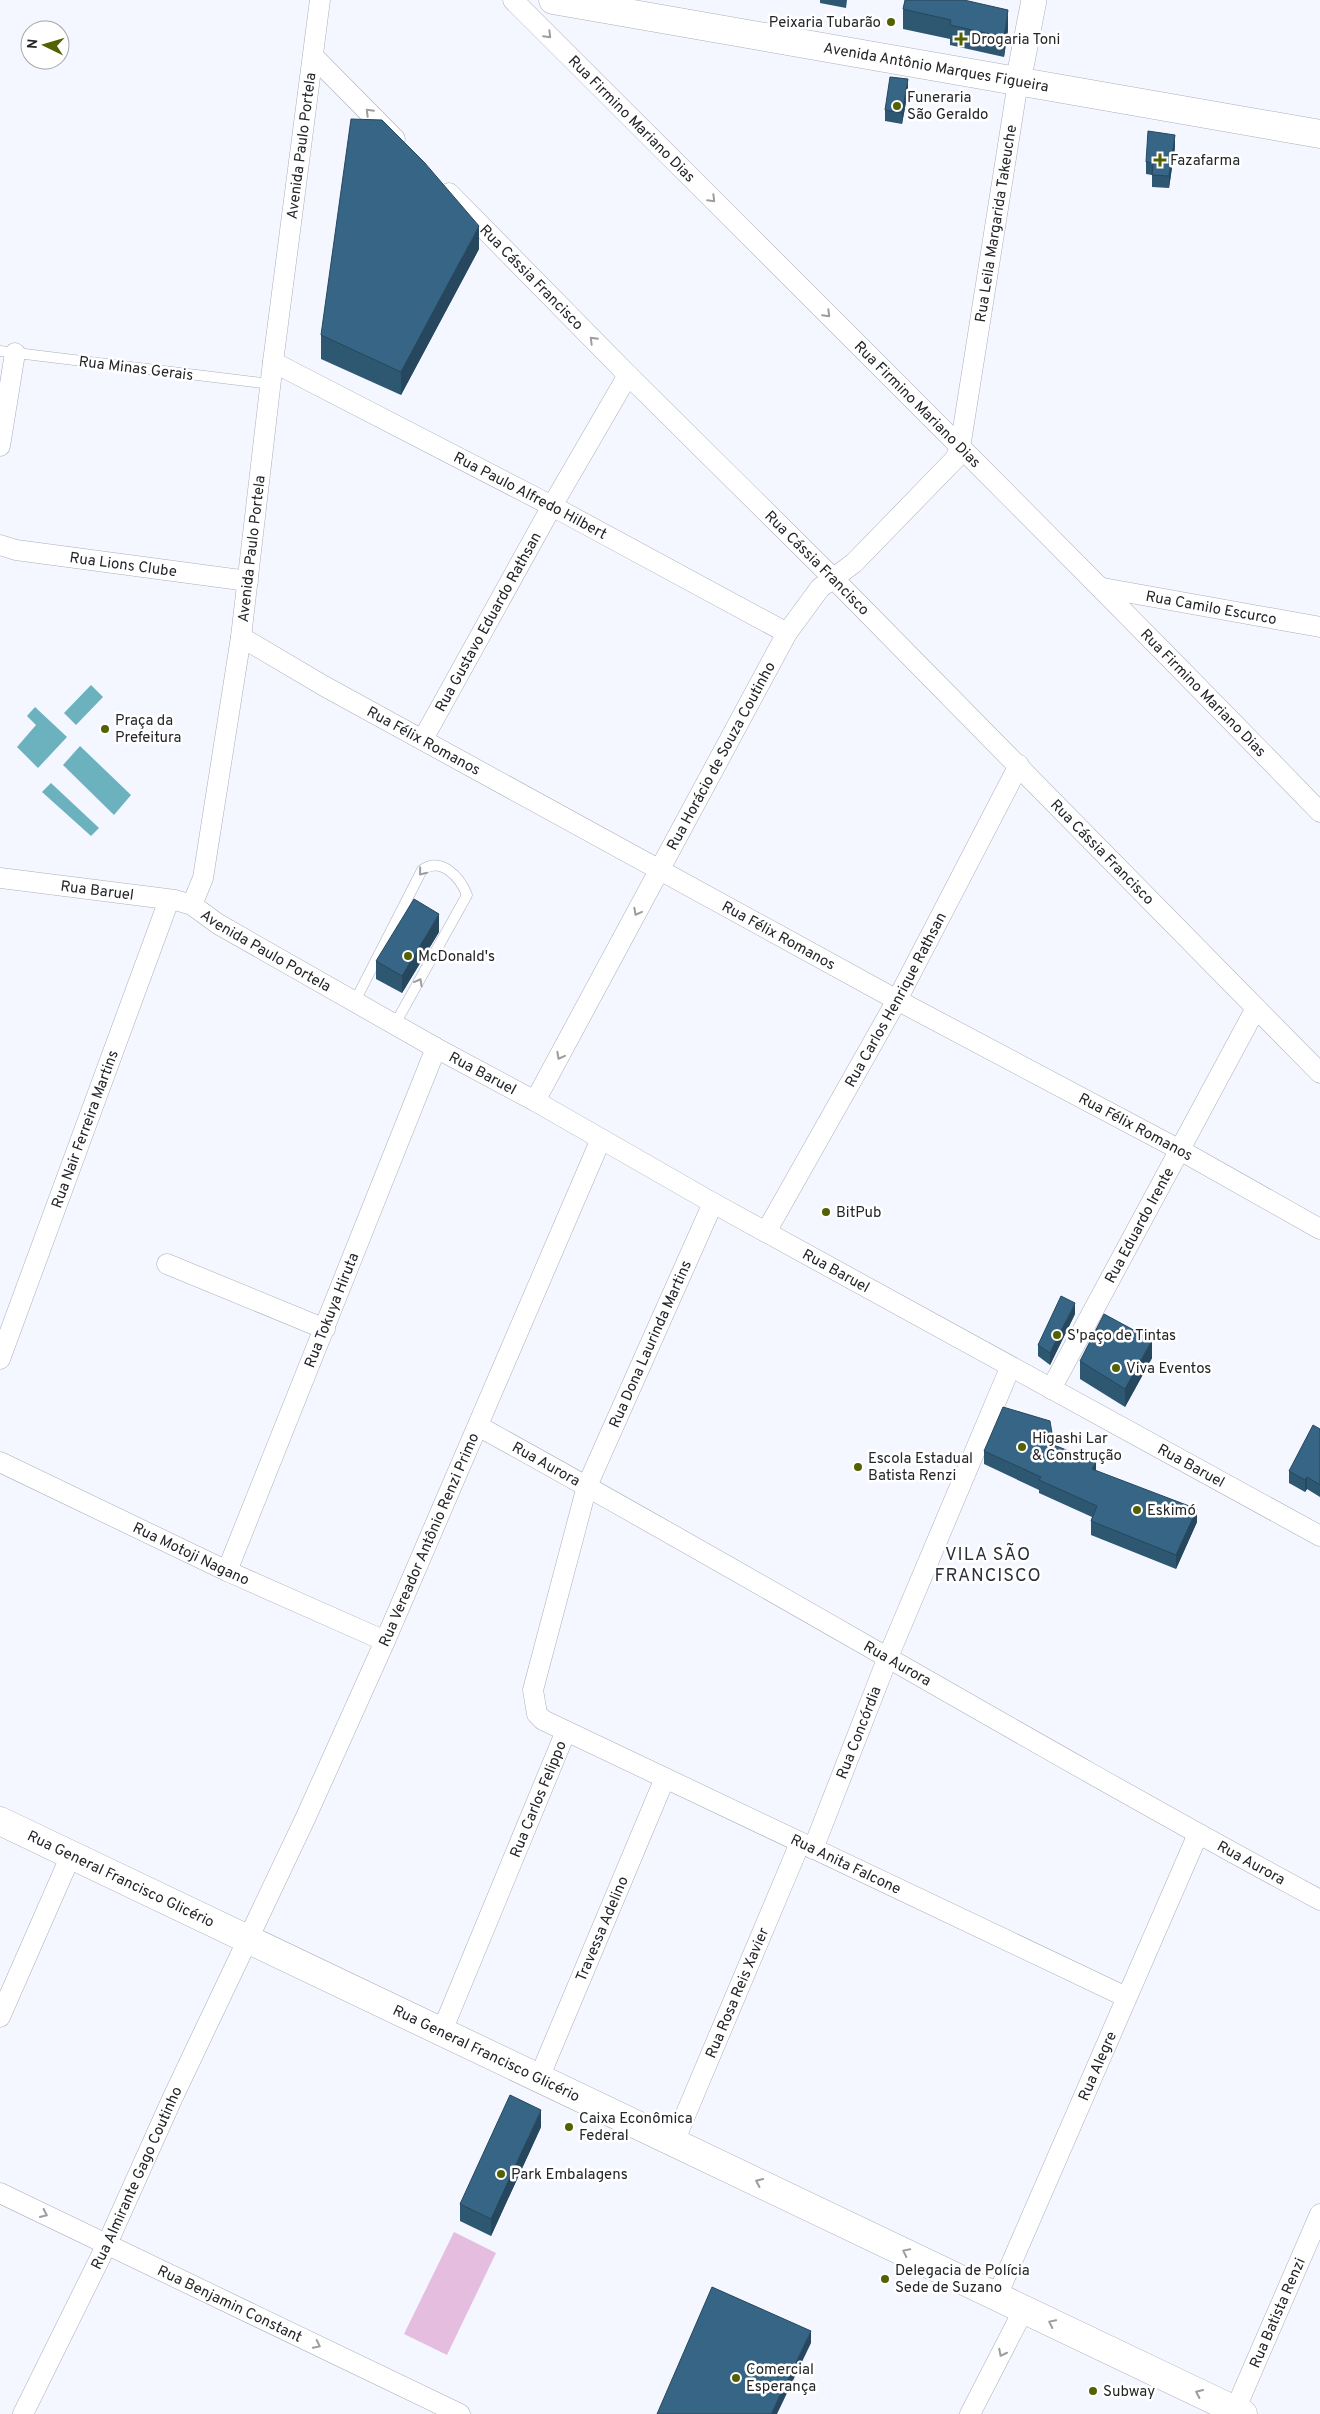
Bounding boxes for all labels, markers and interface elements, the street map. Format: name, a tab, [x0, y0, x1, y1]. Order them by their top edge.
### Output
place label: Peixaria Tubarão	[769, 14, 881, 33]
marker: Peixaria Tubarão	[885, 16, 897, 28]
north arrow	[20, 20, 70, 70]
one-way arrow	[542, 29, 551, 38]
place label: Drogaria Toni	[971, 31, 1060, 50]
marker: Drogaria Toni	[955, 33, 967, 45]
text: N	[25, 38, 42, 50]
street label: Avenida Antônio Marques Figueira	[822, 39, 1050, 97]
street label: Rua Firmino Mariano Dias	[563, 52, 698, 187]
street label: Avenida Paulo Portela	[284, 71, 322, 221]
place label: Funeraria São Geraldo	[907, 89, 988, 125]
marker: Funeraria São Geraldo	[891, 100, 903, 112]
one-way arrow	[366, 109, 375, 118]
street label: Rua Leila Margarida Takeuche	[972, 123, 1022, 324]
place label: Fazafarma	[1170, 152, 1240, 171]
marker: Fazafarma	[1154, 154, 1166, 166]
one-way arrow	[706, 193, 715, 202]
street label: Rua Cássia Francisco	[475, 221, 587, 335]
one-way arrow	[821, 308, 830, 317]
one-way arrow	[590, 337, 599, 346]
street label: Rua Firmino Mariano Dias	[849, 338, 984, 473]
street label: Rua Minas Gerais	[77, 353, 194, 386]
street label: Rua Paulo Alfredo Hilbert	[450, 449, 610, 545]
street label: Avenida Paulo Portela	[235, 474, 271, 624]
street label: Rua Cássia Francisco	[760, 508, 873, 620]
street label: Rua Gustavo Eduardo Rathsan	[432, 529, 547, 716]
street label: Rua Lions Clube	[68, 549, 178, 582]
street label: Rua Camilo Escurco	[1144, 588, 1278, 630]
street label: Rua Firmino Mariano Dias	[1135, 626, 1269, 762]
street label: Rua Horácio de Souza Coutinho	[664, 659, 781, 854]
street label: Rua Félix Romanos	[363, 703, 483, 781]
place label: Praça da Prefeitura	[115, 712, 181, 748]
marker: Praça da Prefeitura	[99, 723, 111, 735]
street label: Rua Cássia Francisco	[1045, 796, 1157, 910]
one-way arrow	[420, 866, 428, 875]
street label: Rua Baruel	[59, 878, 135, 906]
street label: Rua Félix Romanos	[718, 898, 838, 975]
street label: Avenida Paulo Portela	[196, 906, 334, 997]
one-way arrow	[633, 907, 643, 916]
street label: Rua Carlos Henrique Rathsan	[842, 910, 952, 1091]
place label: McDonald's	[418, 948, 495, 967]
marker: McDonald's	[402, 950, 414, 962]
one-way arrow	[412, 978, 422, 987]
street label: Rua Nair Ferreira Martins	[48, 1048, 124, 1211]
street label: Rua Baruel	[445, 1048, 519, 1100]
one-way arrow	[556, 1050, 566, 1059]
street label: Rua Félix Romanos	[1075, 1090, 1196, 1166]
street label: Rua Eduardo Irente	[1102, 1165, 1179, 1287]
place label: BitPub	[836, 1204, 881, 1223]
marker: BitPub	[820, 1206, 832, 1218]
street label: Rua Baruel	[798, 1246, 872, 1298]
street label: Rua Tokuya Hiruta	[301, 1250, 364, 1371]
street label: Rua Dona Laurinda Martins	[606, 1258, 697, 1431]
place label: S'paço de Tintas	[1067, 1327, 1176, 1346]
marker: S'paço de Tintas	[1051, 1329, 1063, 1341]
place label: Viva Eventos	[1126, 1360, 1211, 1379]
marker: Viva Eventos	[1110, 1362, 1122, 1374]
street label: Rua Vereador Antônio Renzi Primo	[376, 1430, 484, 1650]
place label: Higashi Lar & Construção	[1032, 1430, 1122, 1466]
street label: Rua Aurora	[508, 1439, 583, 1492]
marker: Higashi Lar & Construção	[1016, 1441, 1028, 1453]
street label: Rua Baruel	[1154, 1441, 1227, 1493]
place label: Escola Estadual Batista Renzi	[868, 1450, 973, 1486]
marker: Escola Estadual Batista Renzi	[852, 1461, 864, 1473]
place label: Eskimó	[1147, 1502, 1196, 1521]
marker: Eskimó	[1131, 1504, 1143, 1516]
street label: Rua Motoji Nagano	[129, 1519, 252, 1591]
district label: VILA SÃO FRANCISCO	[934, 1542, 1042, 1588]
street label: Rua Aurora	[859, 1638, 934, 1692]
street label: Rua Concórdia	[833, 1684, 887, 1782]
street label: Rua Carlos Felippo	[507, 1738, 572, 1861]
street label: Rua General Francisco Glicério	[24, 1827, 217, 1933]
street label: Rua Anita Falcone	[787, 1831, 904, 1900]
street label: Rua Aurora	[1213, 1838, 1288, 1890]
street label: Travessa Adelino	[573, 1874, 634, 1985]
street label: Rua Rosa Reis Xavier	[702, 1925, 774, 2062]
street label: Rua General Francisco Glicério	[389, 2002, 583, 2107]
street label: Rua Alegre	[1075, 2029, 1122, 2104]
street label: Rua Almirante Gago Coutinho	[88, 2084, 188, 2273]
place label: Caixa Econômica Federal	[579, 2110, 693, 2146]
marker: Caixa Econômica Federal	[563, 2121, 575, 2133]
place label: Park Embalagens	[511, 2166, 628, 2185]
marker: Park Embalagens	[495, 2168, 507, 2180]
one-way arrow	[755, 2178, 764, 2189]
one-way arrow	[39, 2208, 48, 2218]
one-way arrow	[902, 2248, 911, 2259]
street label: Rua Batista Renzi	[1246, 2255, 1311, 2371]
street label: Rua Benjamin Constant	[154, 2262, 305, 2348]
place label: Delegacia de Polícia Sede de Suzano	[895, 2262, 1030, 2298]
marker: Delegacia de Polícia Sede de Suzano	[879, 2273, 891, 2285]
one-way arrow	[1048, 2319, 1057, 2329]
one-way arrow	[311, 2339, 320, 2349]
one-way arrow	[998, 2348, 1008, 2357]
place label: Comercial Esperança	[746, 2361, 816, 2397]
marker: Comercial Esperança	[730, 2372, 742, 2384]
place label: Subway	[1103, 2383, 1155, 2402]
marker: Subway	[1087, 2385, 1099, 2397]
one-way arrow	[1195, 2389, 1204, 2399]

